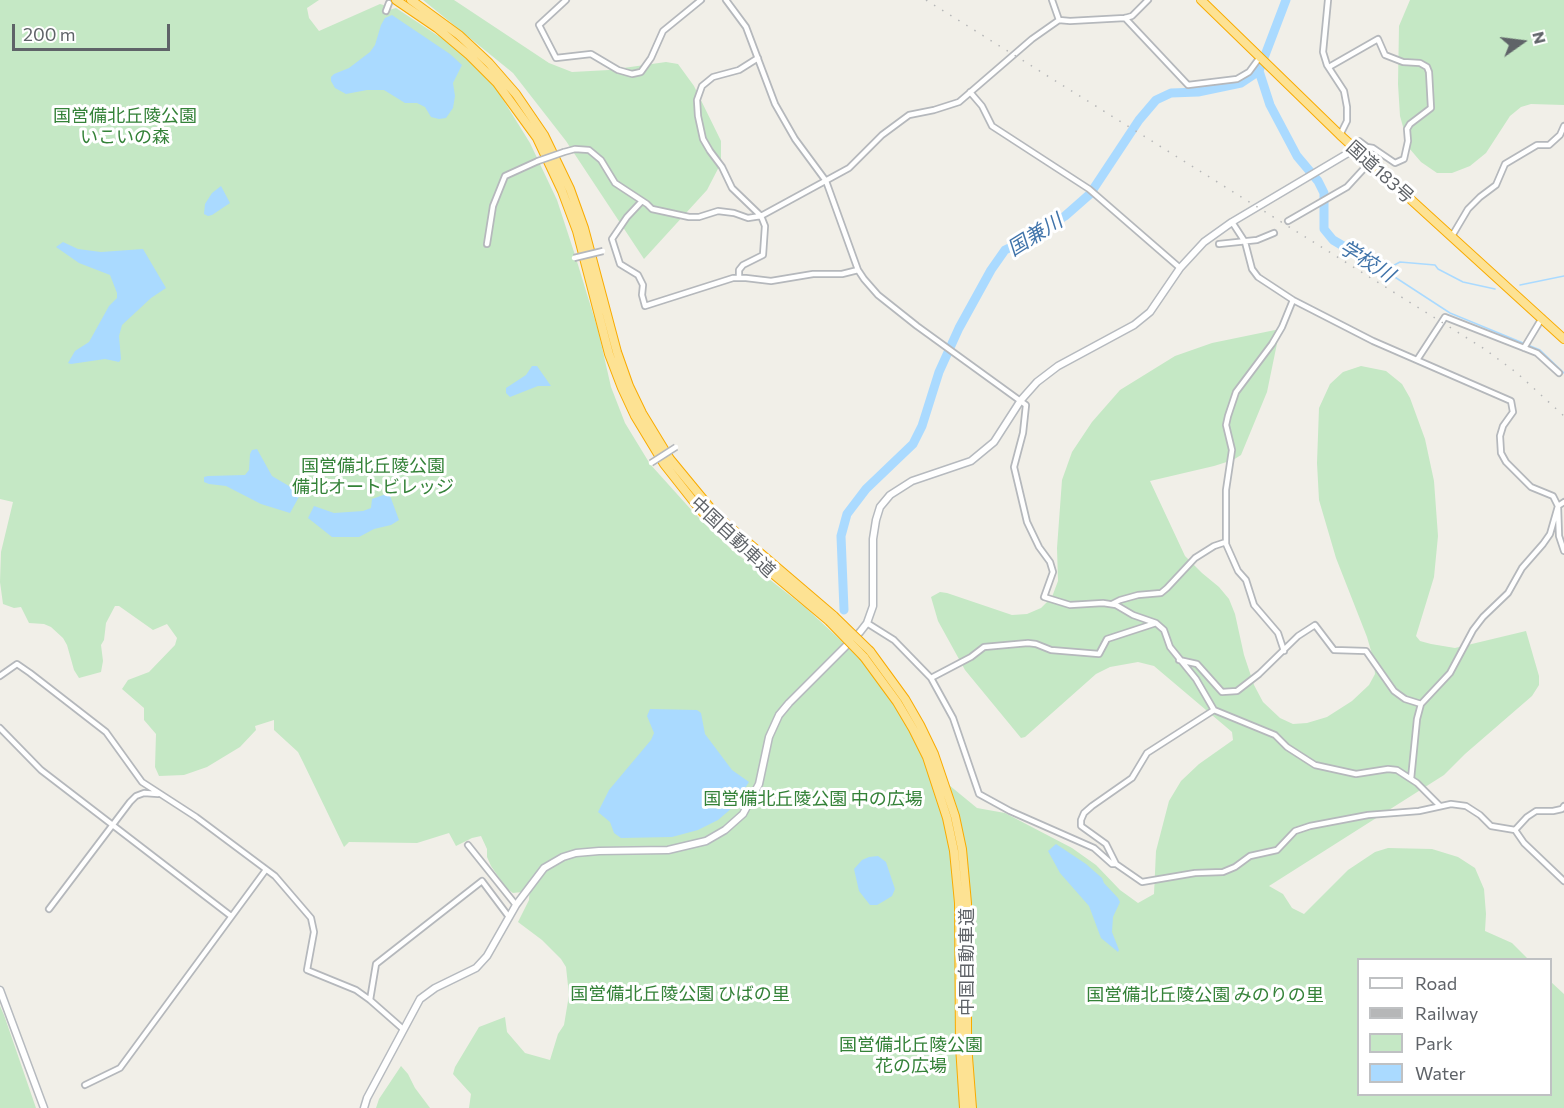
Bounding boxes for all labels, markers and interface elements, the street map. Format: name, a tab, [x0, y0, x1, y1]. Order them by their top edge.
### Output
scale bar	[15, 12, 172, 50]
north arrow	[1492, 12, 1552, 72]
text: 200 m	[23, 23, 76, 45]
text: N	[1529, 29, 1551, 46]
park label: 国営備北丘陵公園 いこいの森	[53, 105, 197, 148]
street label: 国道183号	[1342, 136, 1418, 208]
water label: 国兼川	[1003, 209, 1067, 261]
water label: 学校川	[1335, 235, 1399, 287]
park label: 国営備北丘陵公園 備北オートビレッジ	[292, 455, 454, 498]
street label: 中国自動車道	[686, 492, 780, 582]
park label: 国営備北丘陵公園 中の広場	[703, 788, 923, 810]
street label: 中国自動車道	[956, 908, 978, 1016]
legend	[1357, 958, 1552, 1096]
text: Road	[1415, 972, 1457, 994]
park label: 国営備北丘陵公園 ひばの里	[570, 983, 790, 1005]
park label: 国営備北丘陵公園 みのりの里	[1086, 984, 1324, 1006]
text: Railway	[1415, 1002, 1478, 1024]
text: Park	[1415, 1032, 1453, 1054]
park label: 国営備北丘陵公園 花の広場	[839, 1034, 983, 1076]
text: Water	[1415, 1062, 1466, 1084]

